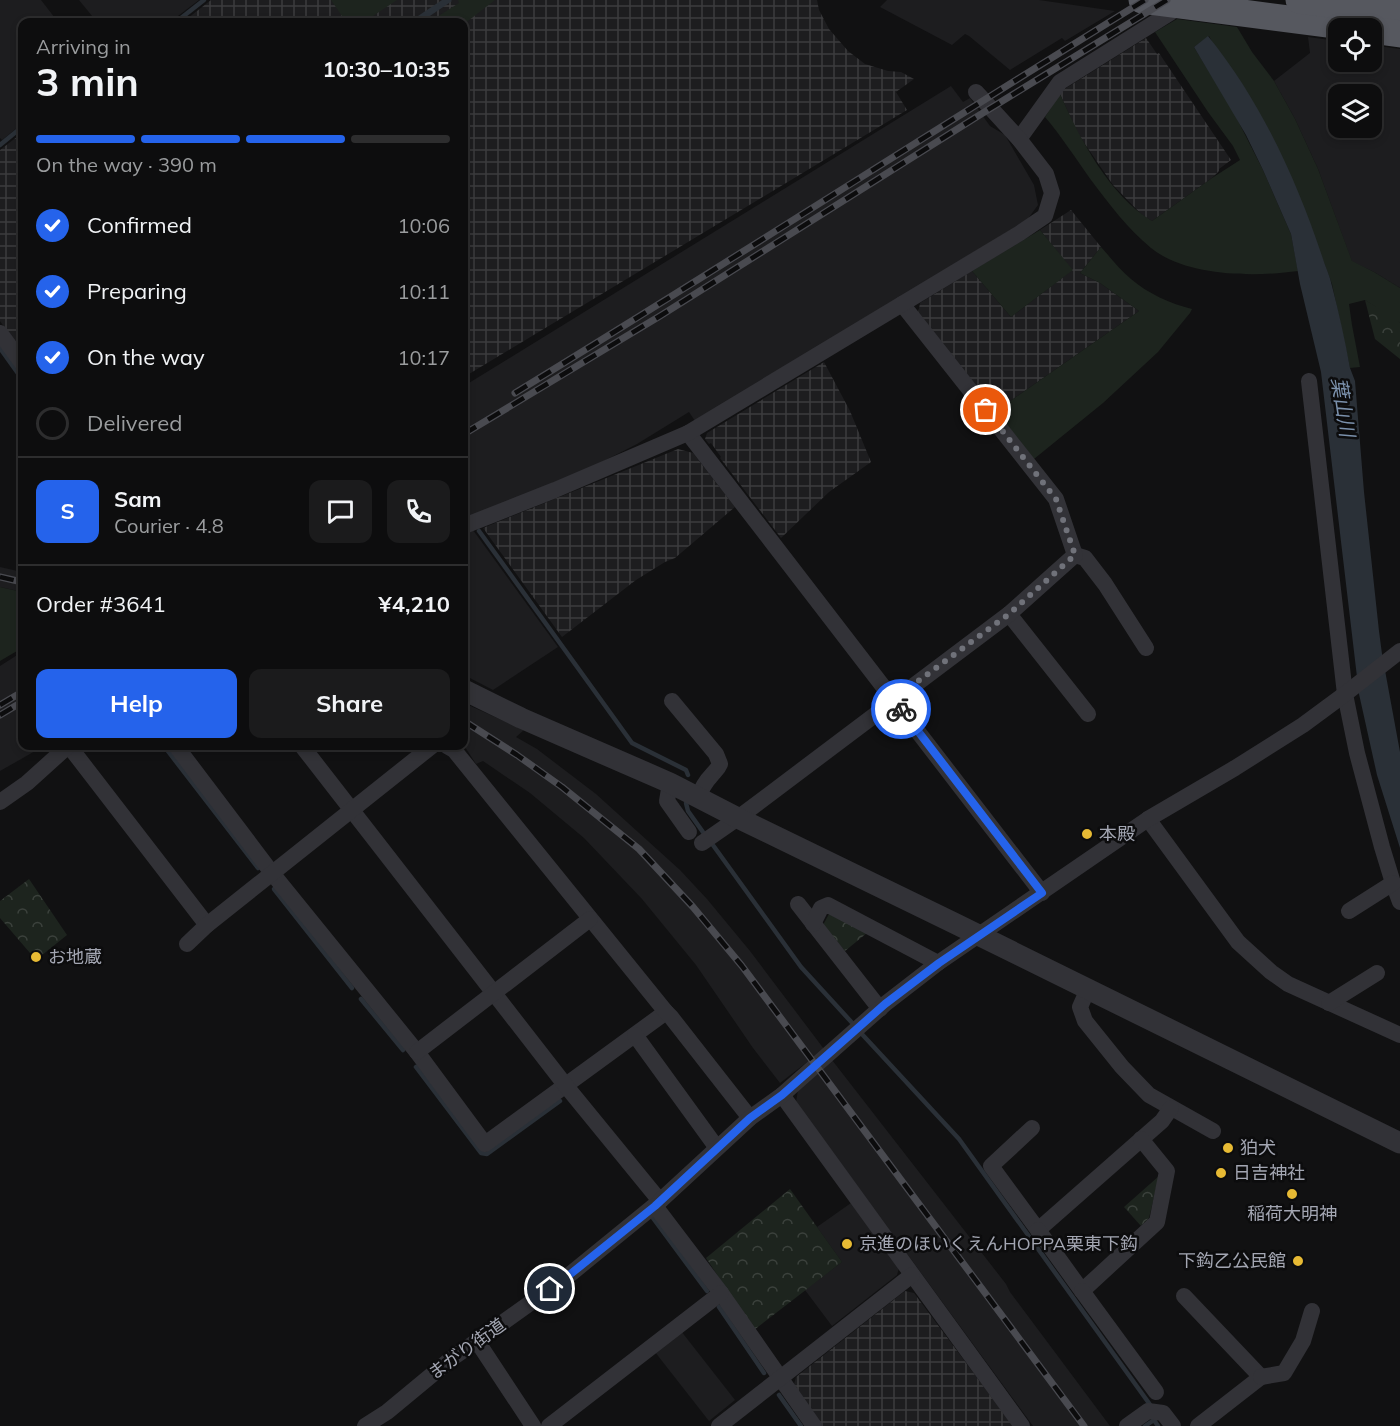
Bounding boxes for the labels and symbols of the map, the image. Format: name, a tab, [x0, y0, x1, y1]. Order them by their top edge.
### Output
water label: 葉山川	[1326, 375, 1361, 440]
pin	[960, 384, 1011, 435]
courier	[871, 679, 931, 739]
place label: 本殿	[1099, 822, 1135, 845]
marker: 本殿	[1080, 827, 1094, 841]
place label: お地蔵	[48, 945, 102, 968]
marker: お地蔵	[29, 950, 43, 964]
place label: 狛犬	[1240, 1136, 1276, 1159]
marker: 狛犬	[1221, 1141, 1235, 1155]
place label: 日吉神社	[1233, 1161, 1305, 1184]
marker: 日吉神社	[1214, 1166, 1228, 1180]
marker: 稲荷大明神	[1285, 1187, 1299, 1201]
place label: 稲荷大明神	[1247, 1202, 1337, 1225]
place label: 京進のほいくえんHOPPA栗東下鈎	[859, 1232, 1138, 1255]
marker: 京進のほいくえんHOPPA栗東下鈎	[840, 1237, 854, 1251]
place label: 下鈎乙公民館	[1178, 1249, 1286, 1272]
marker: 下鈎乙公民館	[1291, 1254, 1305, 1268]
pin	[524, 1263, 575, 1314]
street label: まがり街道	[424, 1313, 510, 1384]

